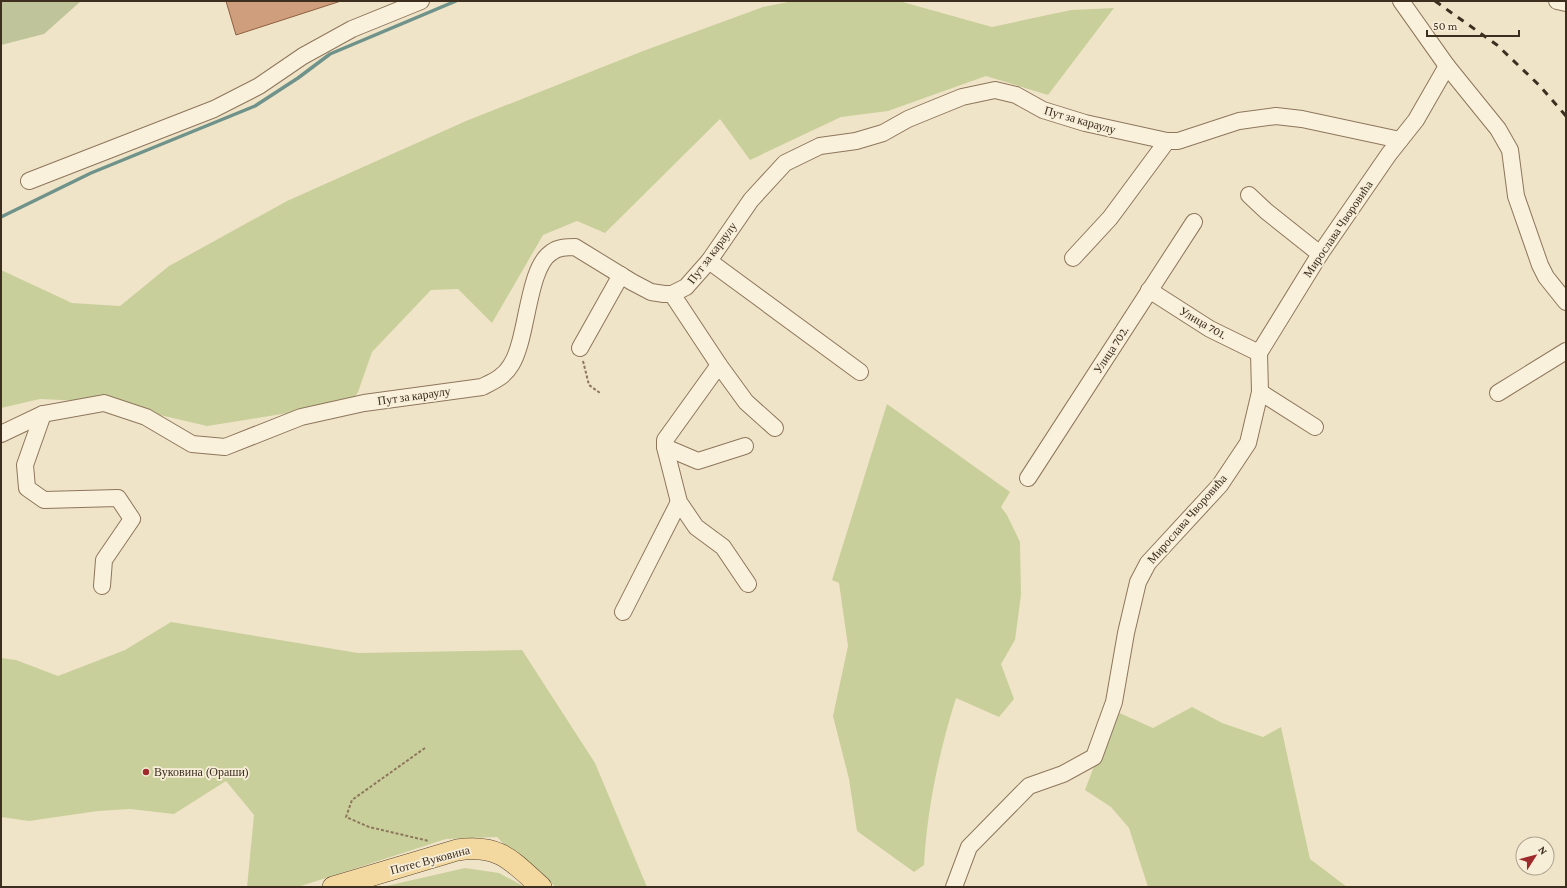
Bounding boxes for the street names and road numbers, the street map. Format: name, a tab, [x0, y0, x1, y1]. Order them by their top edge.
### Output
street label: Пут за караулу	[1043, 103, 1117, 137]
street label: Мирослава Чворовића	[1300, 177, 1376, 280]
street label: Пут за караулу	[684, 219, 740, 287]
street label: Улица 701.	[1177, 304, 1229, 342]
street label: Улица 702.	[1090, 323, 1132, 376]
street label: Пут за караулу	[377, 384, 451, 408]
street label: Мирослава Чворовића	[1144, 471, 1230, 567]
street label: Потес Вуковина	[389, 842, 472, 877]

